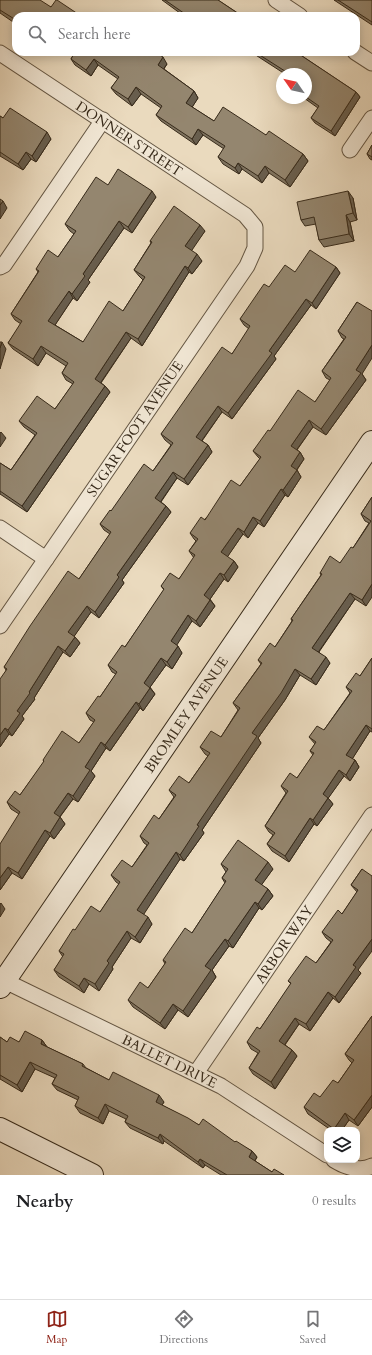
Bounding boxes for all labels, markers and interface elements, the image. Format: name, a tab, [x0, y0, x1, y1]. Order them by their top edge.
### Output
search box	[12, 12, 360, 56]
icon: search	[26, 23, 48, 45]
text: Search here	[58, 24, 131, 44]
north arrow	[276, 68, 312, 104]
street label: DONNER STREET	[72, 96, 186, 181]
street label: SUGAR FOOT AVENUE	[82, 357, 188, 501]
street label: BROMLEY AVENUE	[140, 652, 233, 776]
street label: ARBOR WAY	[251, 901, 318, 987]
street label: BALLET DRIVE	[119, 1030, 221, 1092]
map controls	[324, 1127, 360, 1163]
button: layers	[324, 1127, 360, 1163]
text: Nearby	[16, 1190, 73, 1213]
text: 0 results	[312, 1192, 356, 1210]
tab: Map	[46, 1308, 68, 1347]
tab: Directions	[159, 1308, 208, 1347]
tab: Saved	[300, 1308, 326, 1347]

